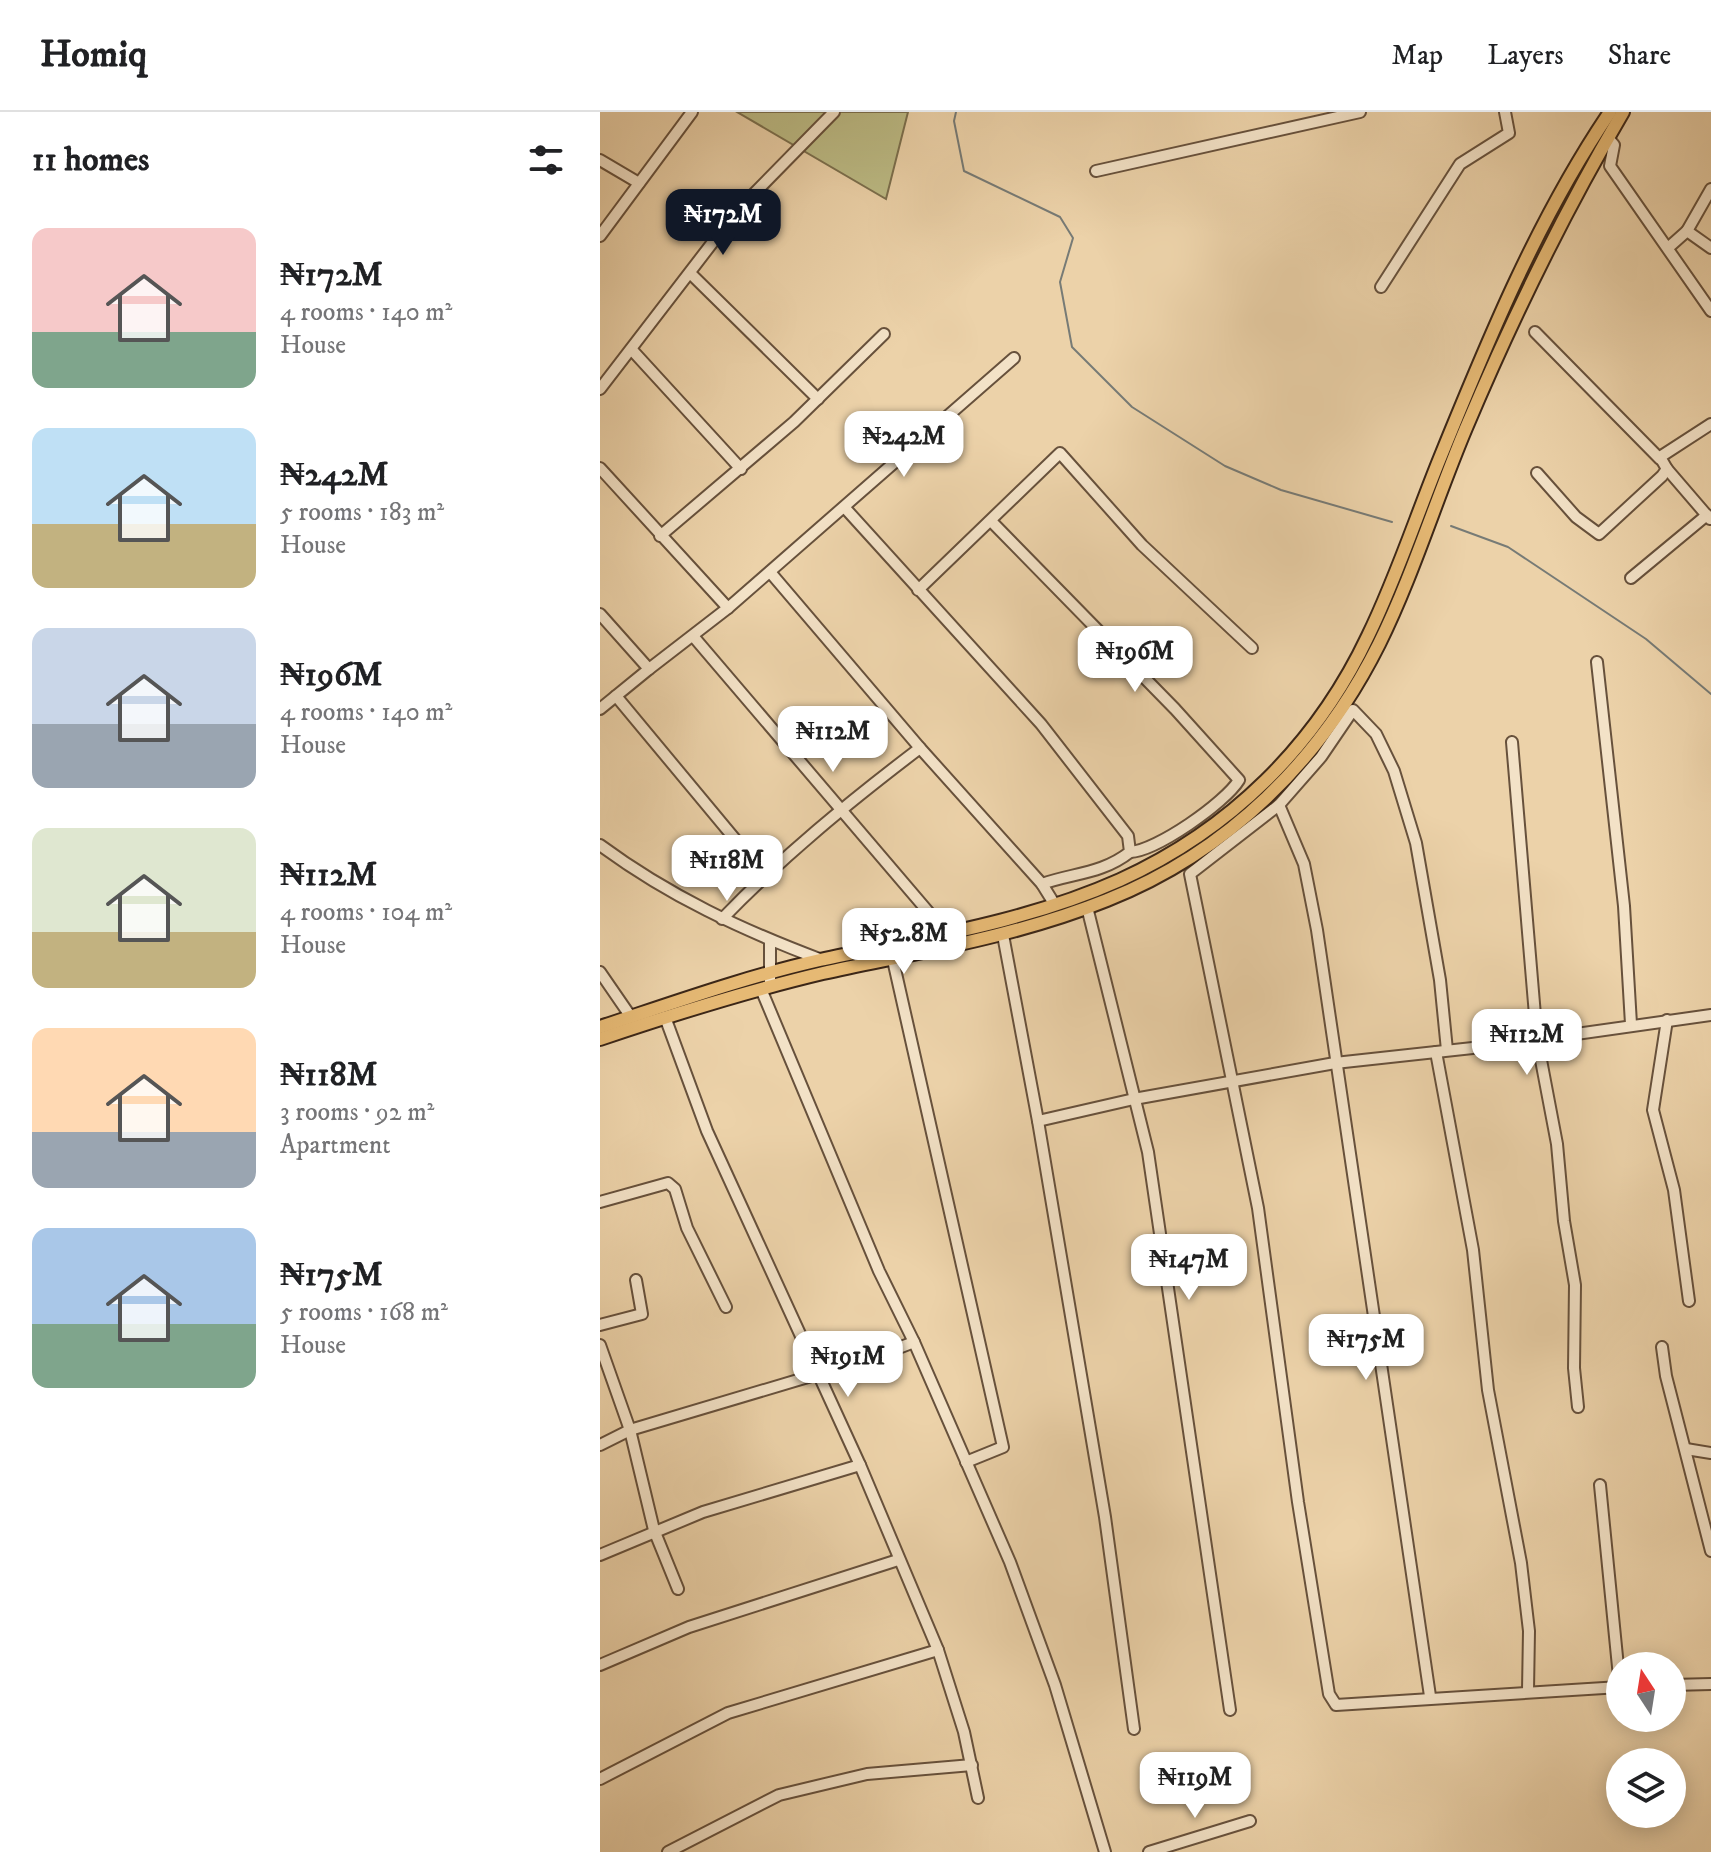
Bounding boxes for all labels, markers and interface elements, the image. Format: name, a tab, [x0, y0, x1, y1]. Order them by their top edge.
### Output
text: Homiq	[40, 31, 147, 79]
text: Map	[1392, 38, 1443, 73]
text: Layers	[1487, 38, 1564, 73]
text: Share	[1608, 38, 1671, 73]
icon: filters	[524, 138, 568, 182]
text: 11 homes	[32, 139, 149, 181]
pin: ₦172M	[667, 189, 779, 257]
text: ₦172M	[684, 198, 762, 231]
text: ₦172M	[280, 254, 383, 296]
icon: home	[96, 260, 192, 356]
text: 4 rooms · 140 m²	[280, 296, 452, 329]
text: House	[280, 329, 346, 362]
pin: ₦242M	[848, 411, 960, 479]
text: ₦242M	[862, 420, 946, 453]
text: ₦242M	[280, 454, 389, 496]
icon: home	[96, 460, 192, 556]
text: 5 rooms · 183 m²	[280, 496, 444, 529]
text: House	[280, 529, 346, 562]
pin: ₦196M	[1079, 626, 1191, 694]
text: ₦196M	[1096, 635, 1174, 668]
text: ₦196M	[280, 654, 383, 696]
icon: home	[96, 660, 192, 756]
text: 4 rooms · 140 m²	[280, 696, 452, 729]
pin: ₦112M	[777, 706, 889, 774]
text: ₦112M	[796, 715, 870, 748]
text: House	[280, 729, 346, 762]
pin: ₦118M	[671, 835, 783, 903]
text: ₦118M	[690, 844, 764, 877]
text: ₦112M	[280, 854, 377, 896]
icon: home	[96, 860, 192, 956]
text: 4 rooms · 104 m²	[280, 896, 452, 929]
pin: ₦52.8M	[839, 908, 969, 976]
text: ₦52.8M	[860, 917, 948, 950]
text: House	[280, 929, 346, 962]
pin: ₦112M	[1471, 1009, 1583, 1077]
text: ₦112M	[1490, 1018, 1564, 1051]
text: ₦118M	[280, 1054, 378, 1096]
icon: home	[96, 1060, 192, 1156]
text: 3 rooms · 92 m²	[280, 1096, 434, 1129]
text: Apartment	[280, 1129, 391, 1162]
pin: ₦147M	[1133, 1234, 1245, 1302]
text: ₦147M	[1149, 1243, 1229, 1276]
text: ₦175M	[280, 1254, 383, 1296]
icon: home	[96, 1260, 192, 1356]
text: 5 rooms · 168 m²	[280, 1296, 448, 1329]
pin: ₦175M	[1310, 1314, 1422, 1382]
text: ₦175M	[1327, 1323, 1405, 1356]
text: House	[280, 1329, 346, 1362]
pin: ₦191M	[792, 1331, 904, 1399]
text: ₦191M	[811, 1340, 885, 1373]
north arrow	[1606, 1652, 1686, 1732]
map controls	[1606, 1652, 1686, 1828]
button: layers	[1606, 1748, 1686, 1828]
pin: ₦119M	[1139, 1752, 1251, 1820]
text: ₦119M	[1158, 1761, 1232, 1794]

